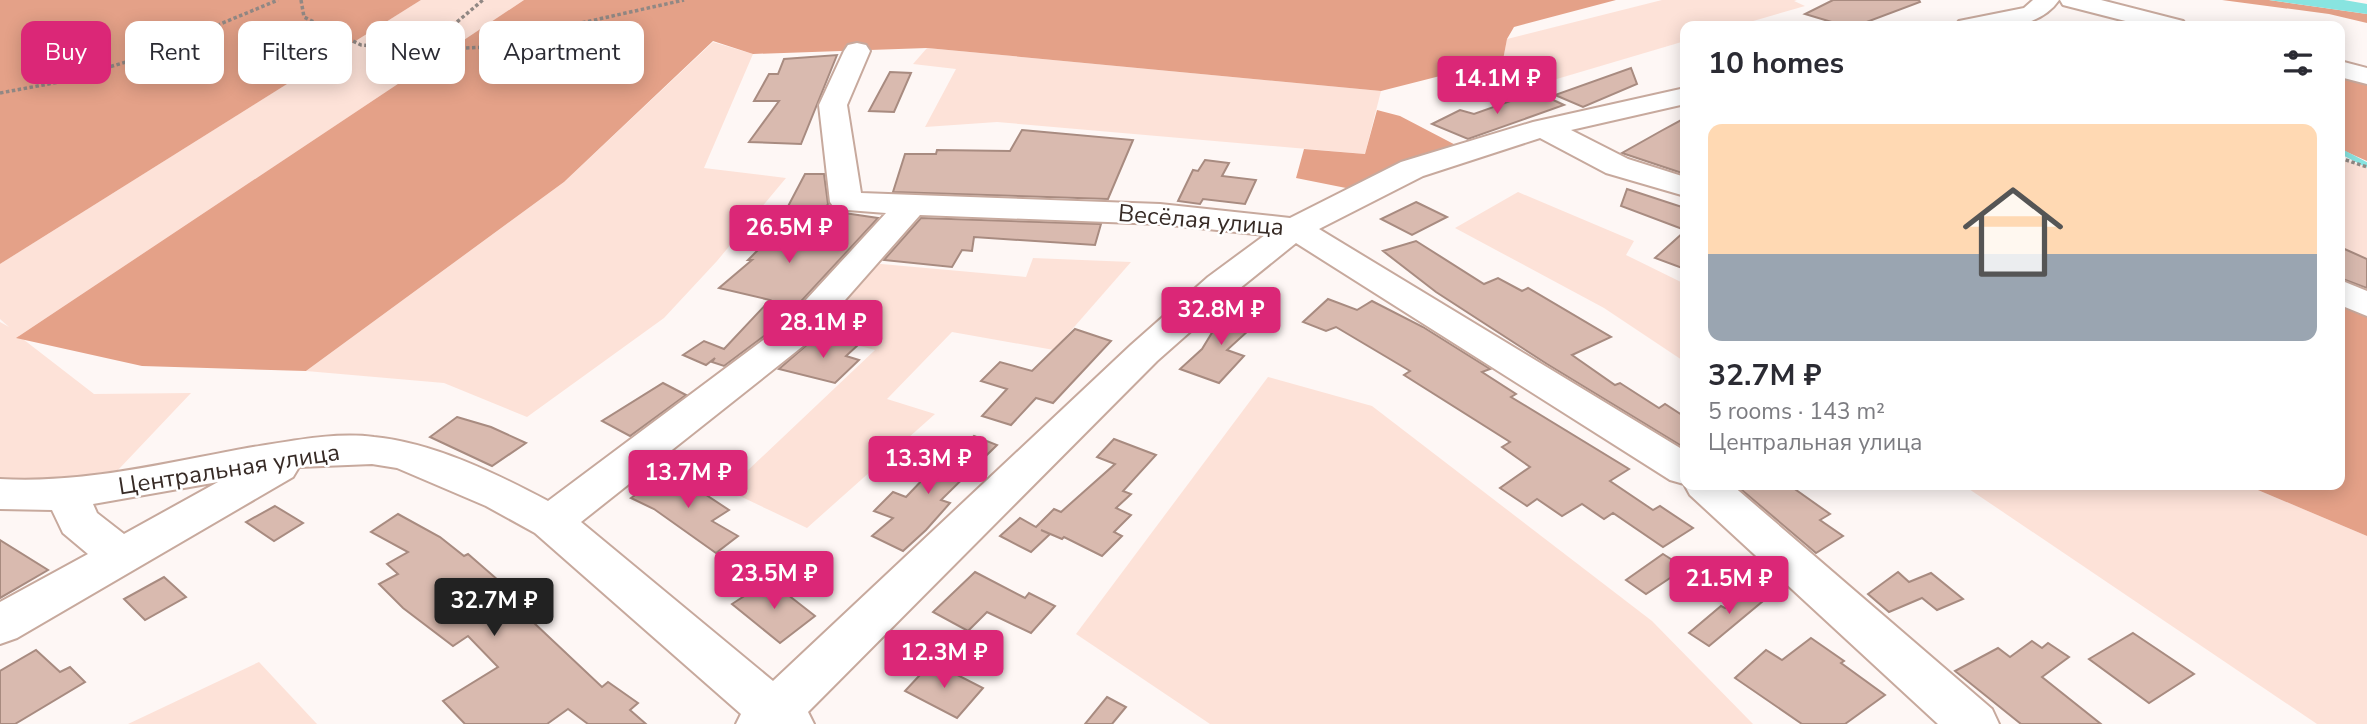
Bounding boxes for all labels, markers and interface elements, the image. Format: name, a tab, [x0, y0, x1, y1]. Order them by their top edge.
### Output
chip: Buy	[21, 21, 111, 84]
chip: Rent	[125, 21, 224, 84]
chip: Filters	[238, 21, 352, 84]
chip: New	[366, 21, 465, 84]
chip: Apartment	[479, 21, 644, 84]
text: 10 homes	[1708, 43, 1844, 84]
icon: filters	[2279, 44, 2317, 82]
pin: 14.1M ₽	[1432, 57, 1562, 116]
text: 14.1M ₽	[1453, 63, 1541, 94]
icon: home	[1950, 169, 2076, 295]
street label: Весёлая улица	[1117, 197, 1285, 243]
pin: 26.5M ₽	[724, 205, 854, 265]
text: 26.5M ₽	[745, 212, 833, 243]
pin: 32.8M ₽	[1156, 288, 1286, 347]
text: 32.8M ₽	[1177, 294, 1265, 325]
pin: 28.1M ₽	[758, 300, 888, 360]
text: 28.1M ₽	[779, 307, 867, 338]
text: 32.7M ₽	[1708, 355, 1822, 396]
text: 5 rooms · 143 m²	[1708, 396, 1885, 427]
text: Центральная улица	[1708, 427, 1922, 458]
street label: Центральная улица	[116, 436, 342, 502]
pin: 13.3M ₽	[863, 436, 993, 496]
text: 13.3M ₽	[884, 443, 972, 474]
pin: 13.7M ₽	[623, 450, 753, 510]
text: 13.7M ₽	[644, 457, 732, 488]
pin: 23.5M ₽	[709, 552, 839, 611]
pin: 21.5M ₽	[1664, 556, 1794, 616]
text: 23.5M ₽	[730, 558, 818, 589]
text: 21.5M ₽	[1685, 563, 1773, 594]
pin: 32.7M ₽	[429, 578, 559, 638]
text: 32.7M ₽	[450, 585, 538, 616]
pin: 12.3M ₽	[879, 630, 1009, 690]
text: 12.3M ₽	[900, 637, 988, 668]

